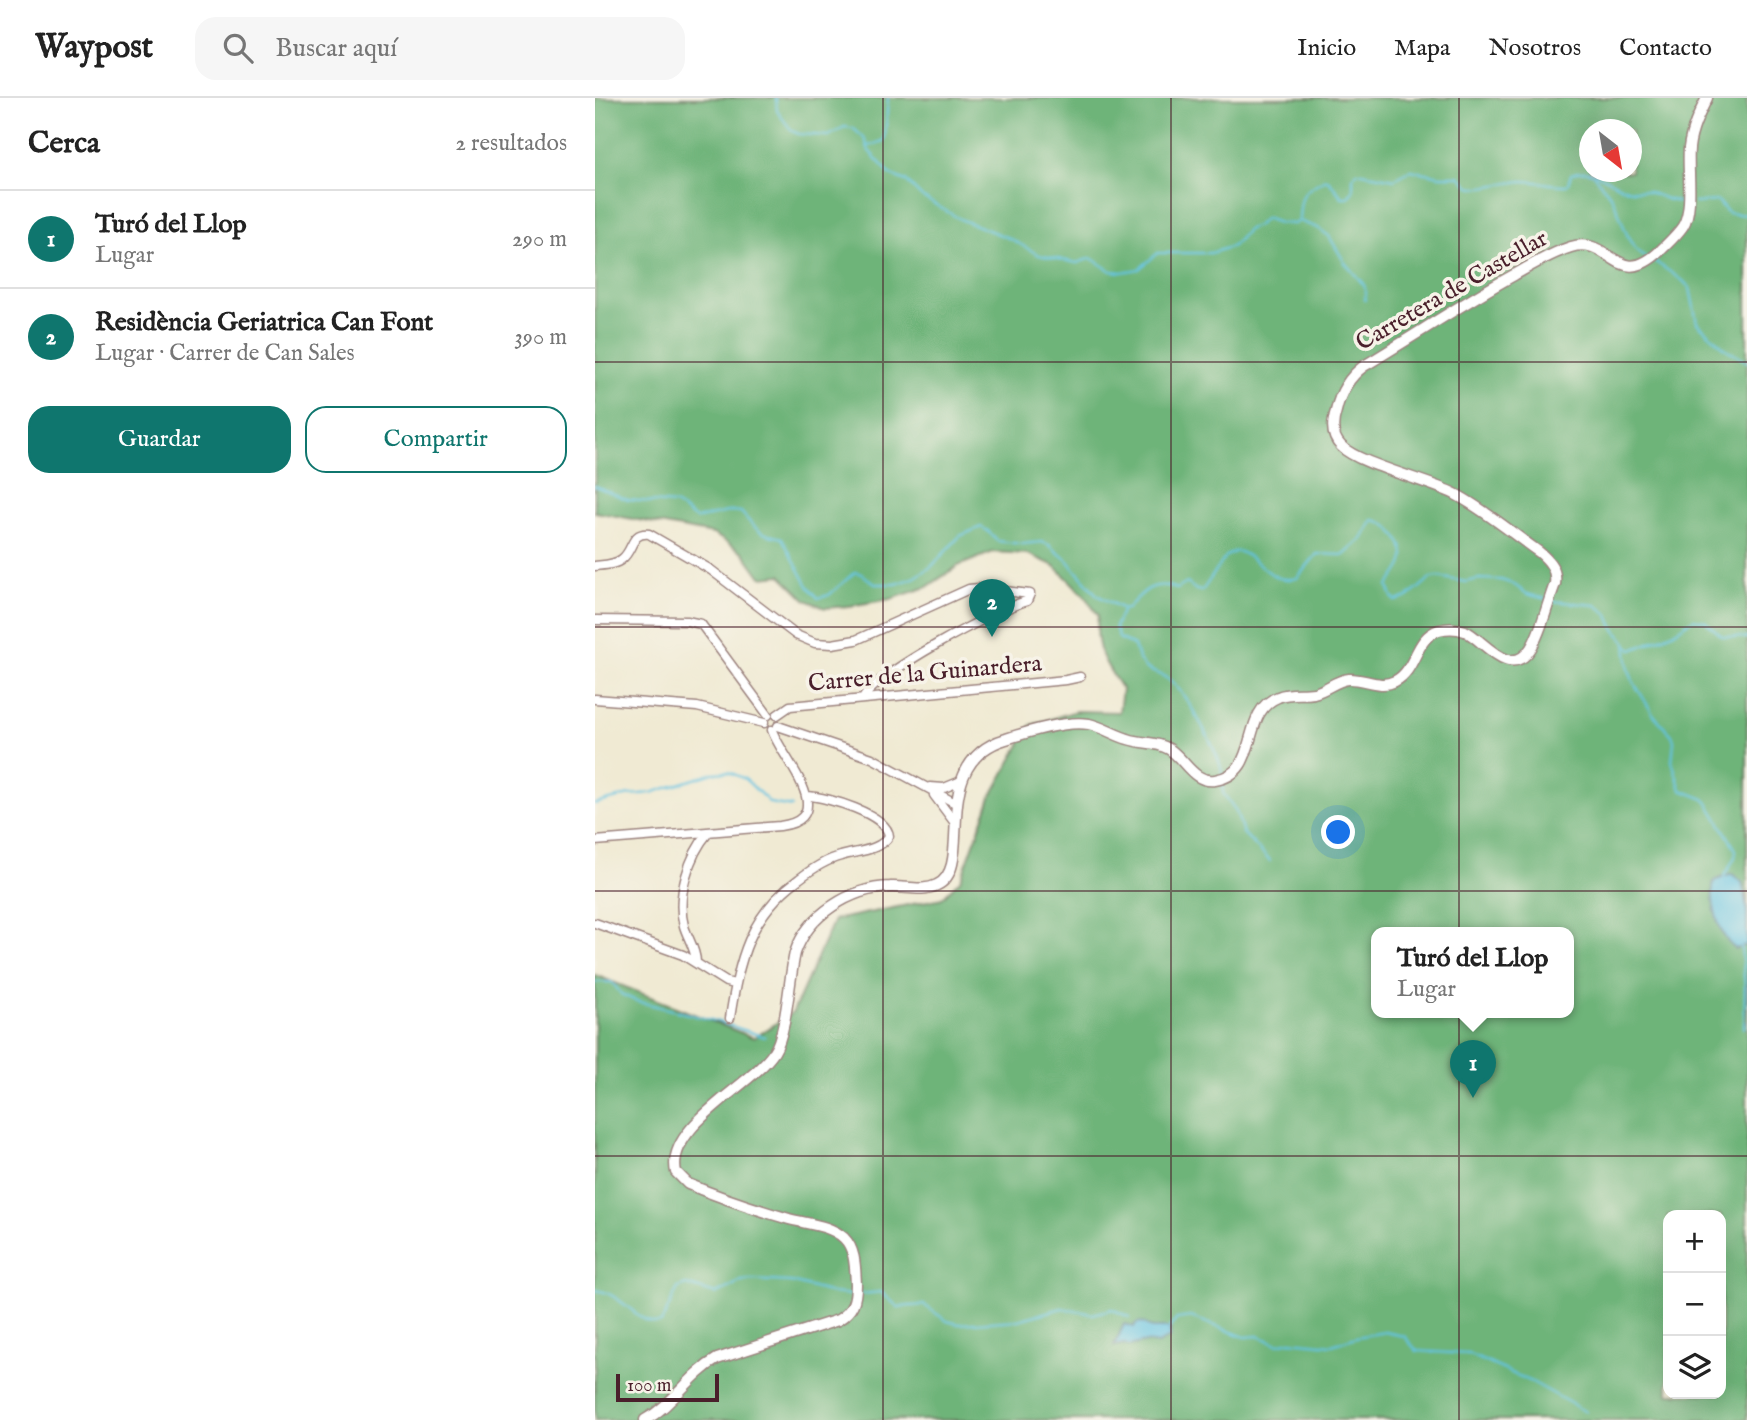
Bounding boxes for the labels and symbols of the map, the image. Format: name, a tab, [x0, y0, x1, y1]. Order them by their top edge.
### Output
north arrow	[1579, 119, 1642, 182]
street label: Carretera de Castellar	[1351, 223, 1554, 359]
pin: 2	[969, 579, 1015, 637]
street label: Carrer de la Guinardera	[807, 648, 1044, 700]
your location	[1321, 815, 1355, 849]
pin: 1	[1450, 1040, 1496, 1098]
scale bar	[616, 1371, 719, 1403]

